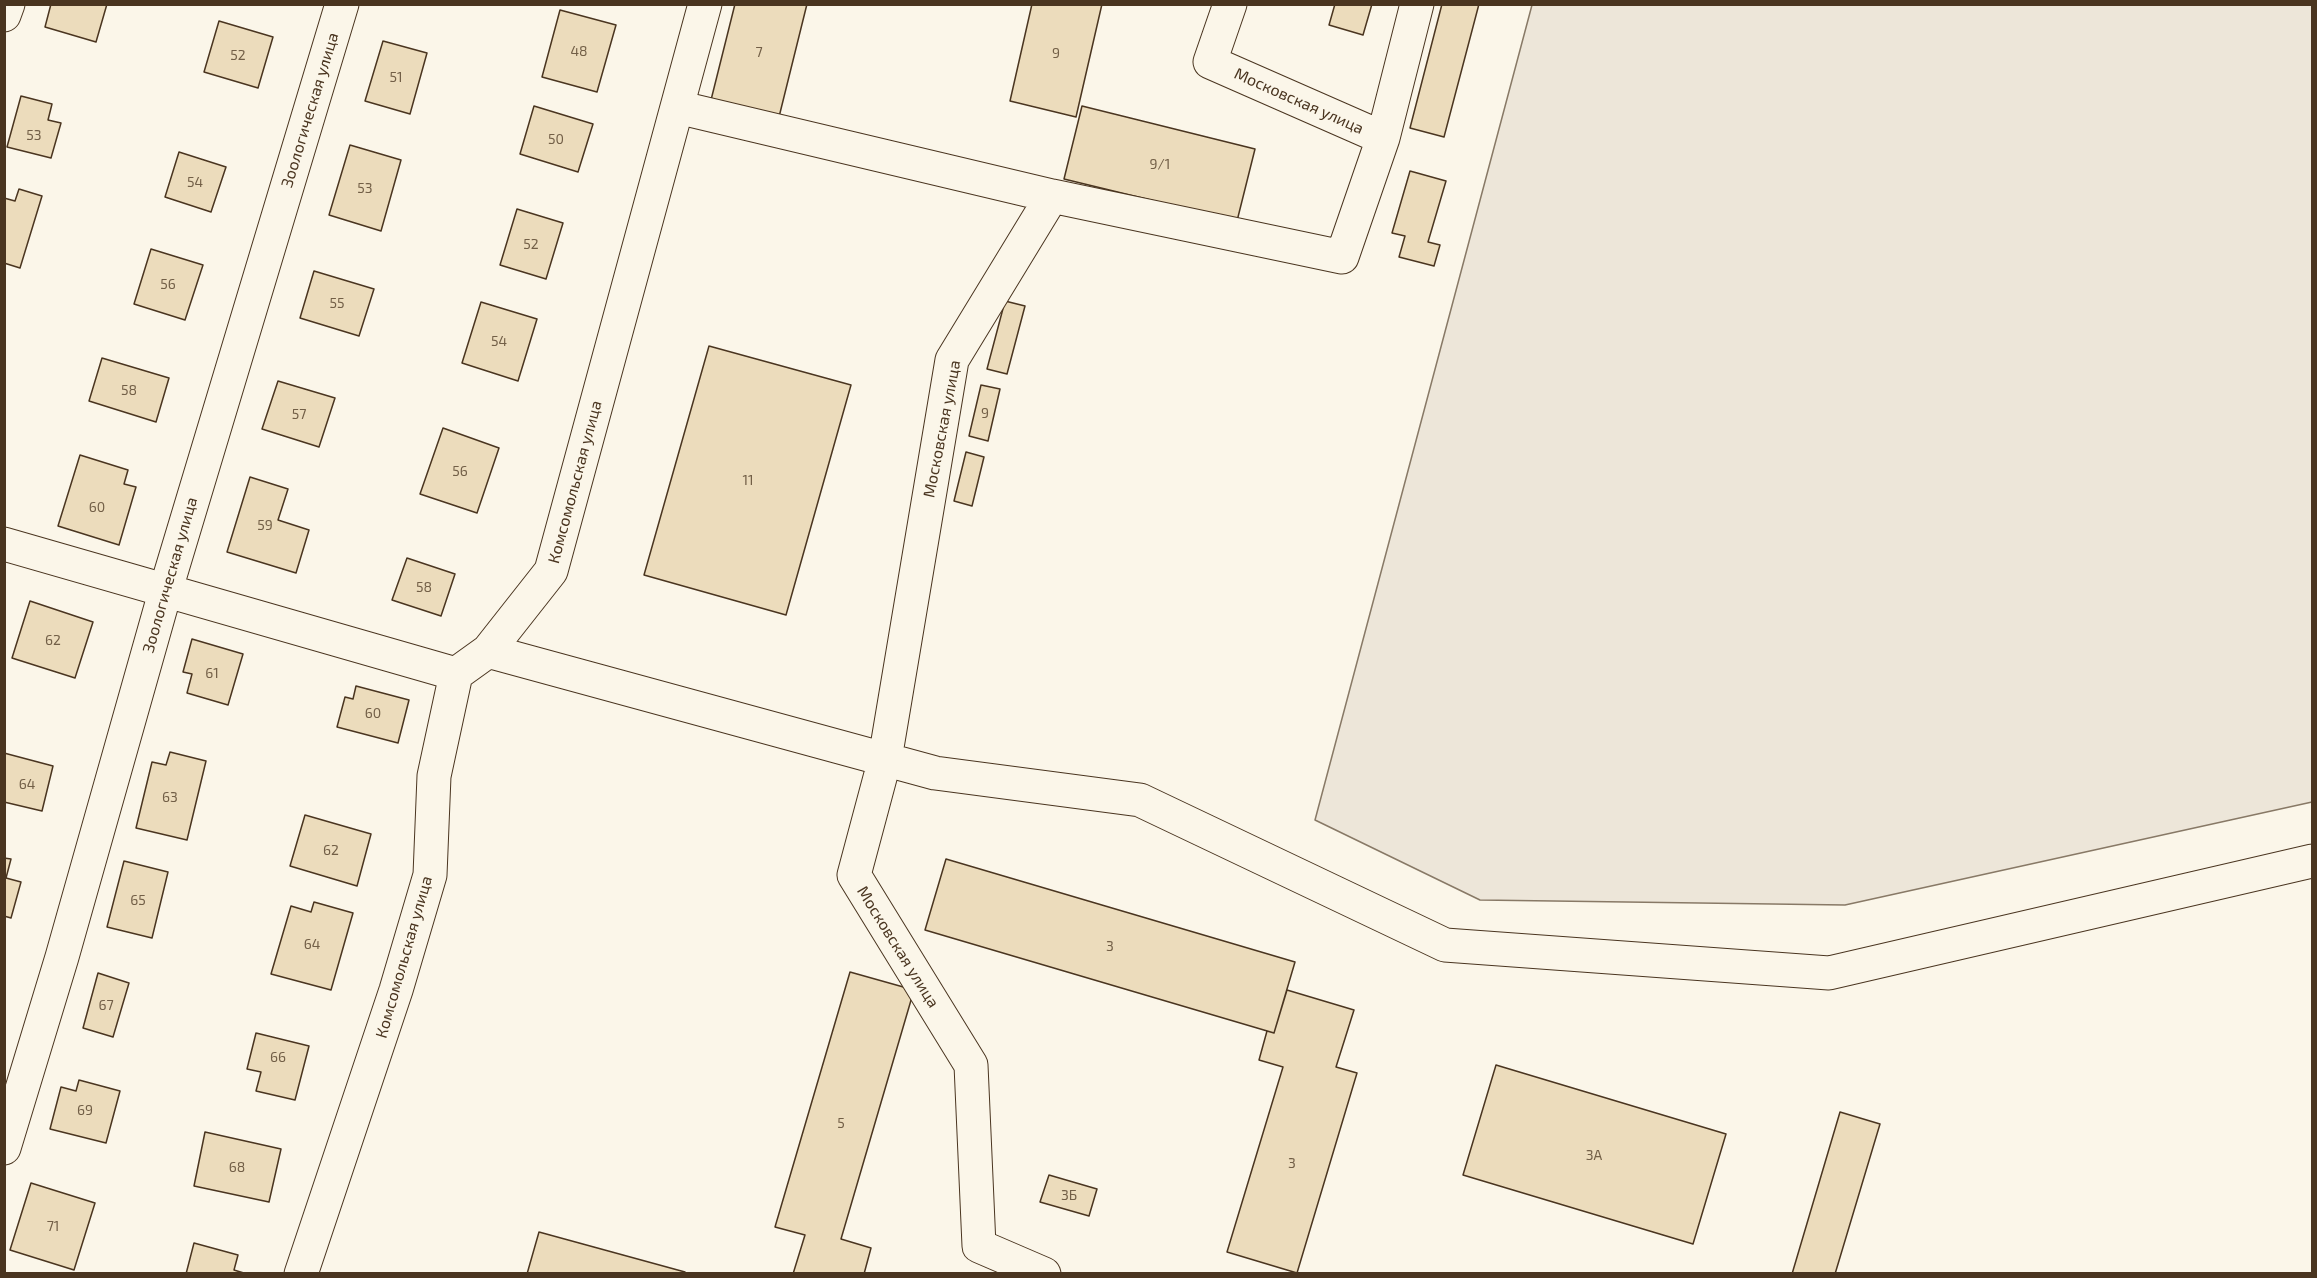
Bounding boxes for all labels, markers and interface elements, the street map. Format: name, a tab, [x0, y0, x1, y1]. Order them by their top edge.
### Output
street label: Зоологическая улица	[277, 30, 343, 190]
house number: 48	[570, 43, 588, 59]
house number: 7	[755, 44, 763, 60]
house number: 9	[1052, 45, 1060, 61]
house number: 52	[230, 47, 246, 63]
street label: Московская улица	[1231, 64, 1367, 138]
house number: 51	[389, 69, 403, 85]
house number: 53	[26, 127, 42, 143]
house number: 50	[548, 131, 564, 147]
house number: 9/1	[1150, 156, 1170, 172]
house number: 54	[187, 174, 203, 190]
house number: 53	[357, 180, 373, 196]
house number: 52	[523, 236, 539, 252]
house number: 56	[160, 276, 176, 292]
house number: 55	[329, 295, 345, 311]
house number: 54	[491, 333, 507, 349]
street label: Московская улица	[919, 359, 965, 499]
house number: 58	[121, 382, 137, 398]
street label: Комсомольская улица	[544, 398, 606, 566]
house number: 9	[981, 405, 989, 421]
house number: 57	[292, 406, 306, 422]
house number: 56	[452, 463, 468, 479]
house number: 11	[742, 472, 754, 488]
street label: Зоологическая улица	[139, 495, 201, 655]
house number: 60	[89, 499, 105, 515]
house number: 59	[257, 517, 273, 533]
house number: 58	[416, 579, 432, 595]
house number: 62	[45, 632, 61, 648]
house number: 61	[205, 665, 219, 681]
house number: 60	[365, 705, 381, 721]
house number: 64	[19, 776, 35, 792]
house number: 63	[162, 789, 178, 805]
house number: 62	[323, 842, 339, 858]
street label: Комсомольская улица	[372, 874, 436, 1040]
street label: Московская улица	[853, 883, 943, 1011]
house number: 65	[130, 892, 146, 908]
house number: 64	[304, 936, 320, 952]
house number: 3	[1106, 938, 1114, 954]
house number: 67	[98, 997, 114, 1013]
house number: 66	[270, 1049, 286, 1065]
house number: 69	[77, 1102, 93, 1118]
house number: 5	[837, 1115, 845, 1131]
house number: 3А	[1586, 1147, 1602, 1163]
house number: 3	[1288, 1155, 1296, 1171]
house number: 68	[229, 1159, 245, 1175]
house number: 3Б	[1061, 1187, 1077, 1203]
house number: 71	[47, 1218, 59, 1234]

